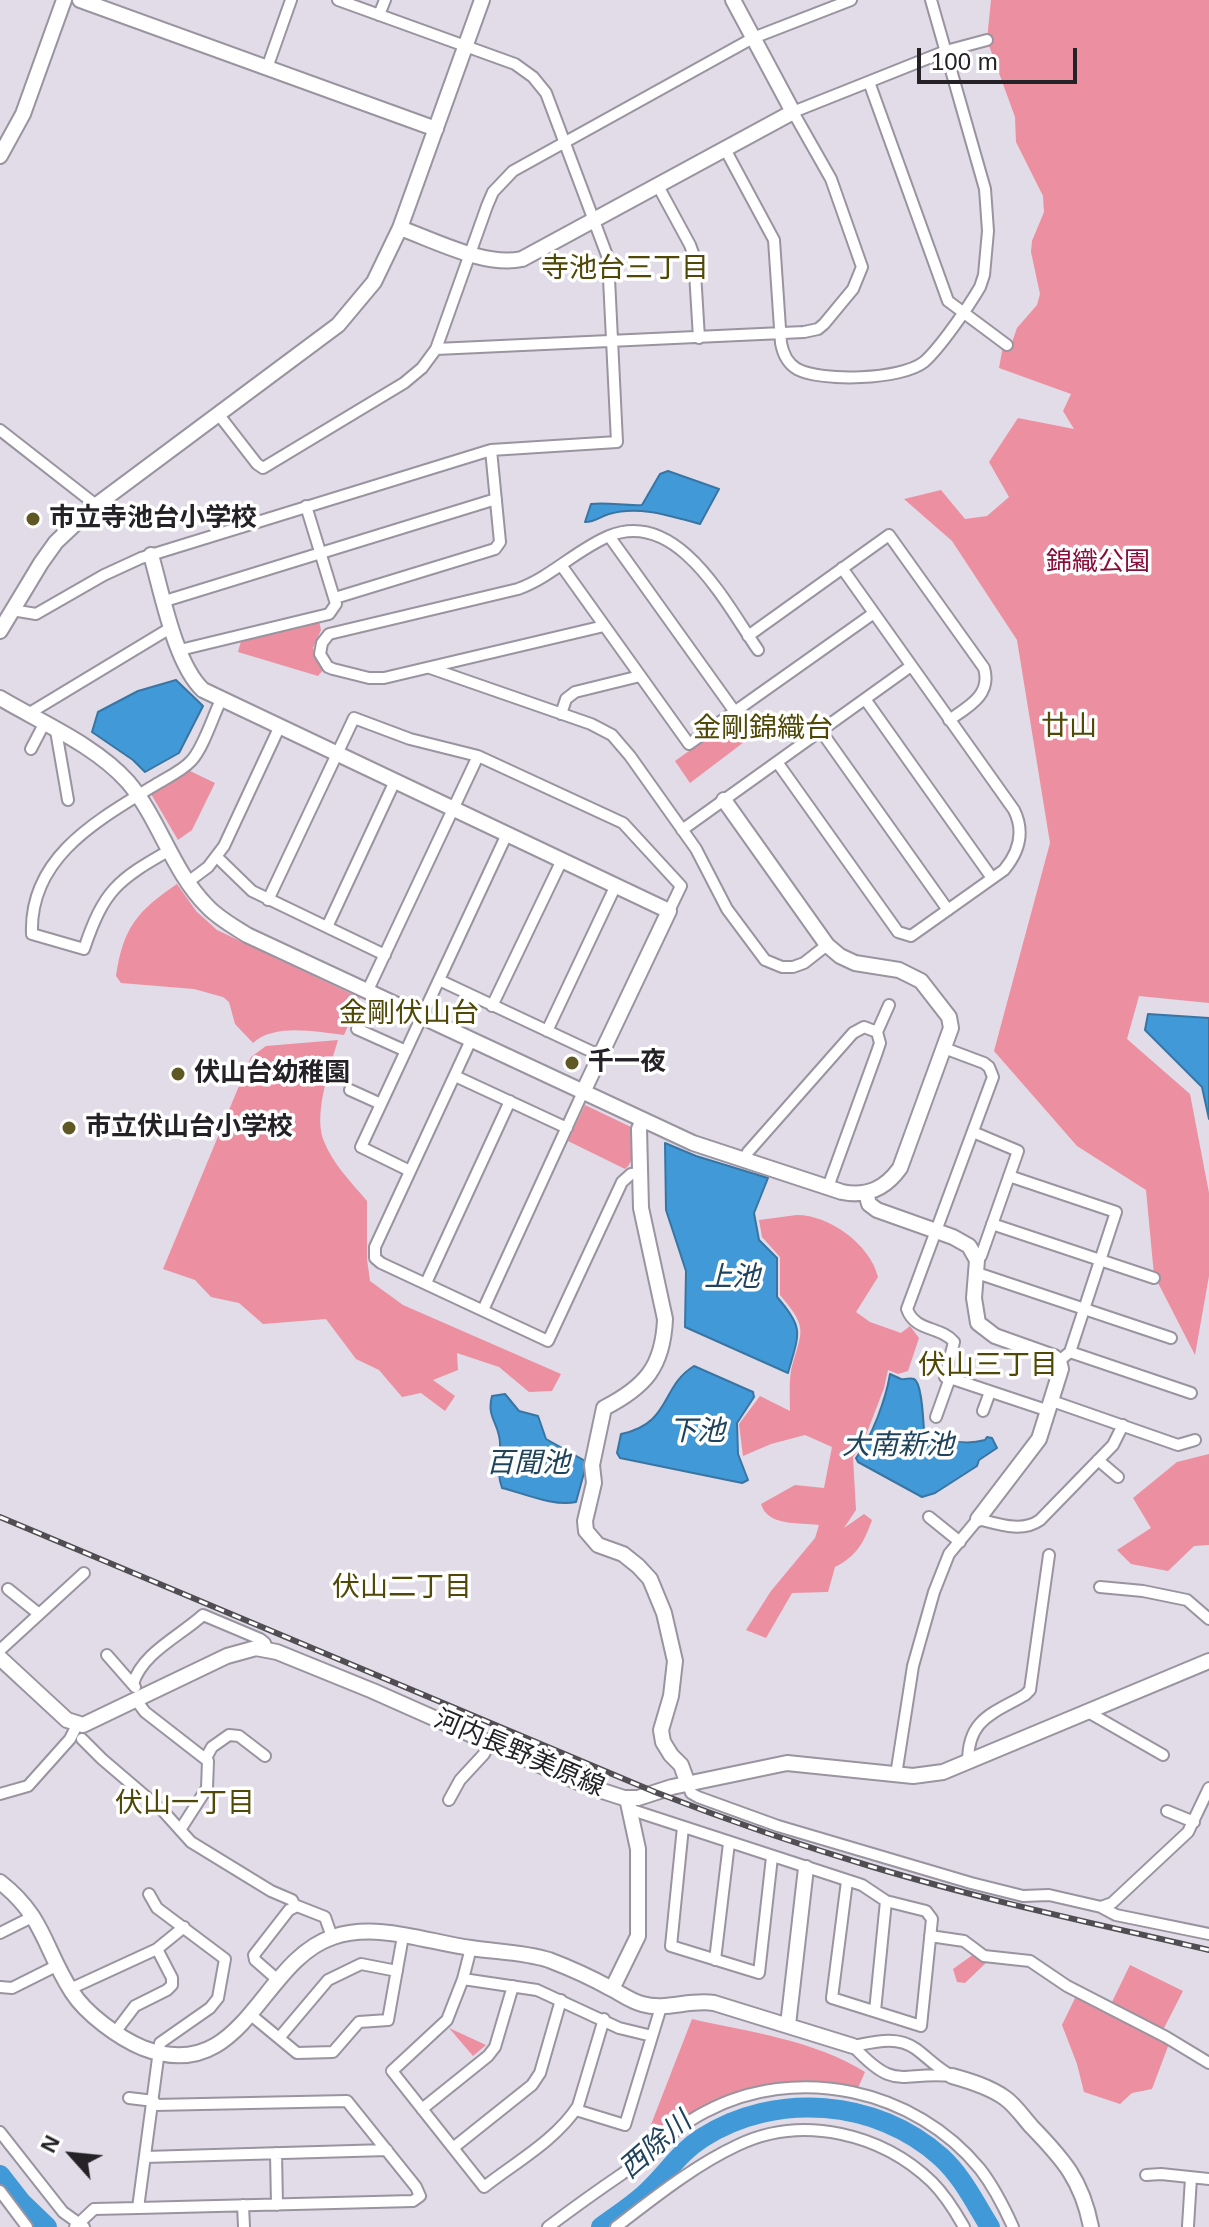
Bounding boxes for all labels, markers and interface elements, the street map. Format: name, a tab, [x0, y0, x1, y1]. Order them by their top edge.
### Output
scale bar	[921, 32, 1081, 82]
text: 100 m	[931, 48, 998, 75]
district label: 寺池台三丁目	[541, 252, 709, 286]
place label: 市立寺池台小学校	[49, 503, 257, 535]
marker: 市立寺池台小学校	[24, 510, 42, 528]
park label: 錦織公園	[1046, 547, 1150, 579]
district label: 廿山	[1041, 710, 1097, 744]
district label: 金剛錦織台	[693, 712, 833, 746]
district label: 金剛伏山台	[339, 997, 479, 1031]
place label: 千一夜	[588, 1047, 666, 1079]
marker: 千一夜	[563, 1054, 581, 1072]
place label: 伏山台幼稚園	[194, 1058, 350, 1090]
marker: 伏山台幼稚園	[169, 1065, 187, 1083]
place label: 市立伏山台小学校	[85, 1112, 293, 1144]
marker: 市立伏山台小学校	[60, 1119, 78, 1137]
water label: 上池	[704, 1261, 760, 1295]
district label: 伏山三丁目	[918, 1349, 1058, 1383]
water label: 下池	[669, 1415, 725, 1449]
water label: 大南新池	[842, 1429, 954, 1463]
water label: 百聞池	[486, 1447, 570, 1481]
district label: 伏山二丁目	[332, 1571, 472, 1605]
street label: 河内長野美原線	[429, 1704, 609, 1804]
district label: 伏山一丁目	[115, 1787, 255, 1821]
water label: 西除川	[613, 2106, 699, 2186]
north arrow	[32, 2115, 112, 2195]
text: N	[35, 2131, 65, 2157]

